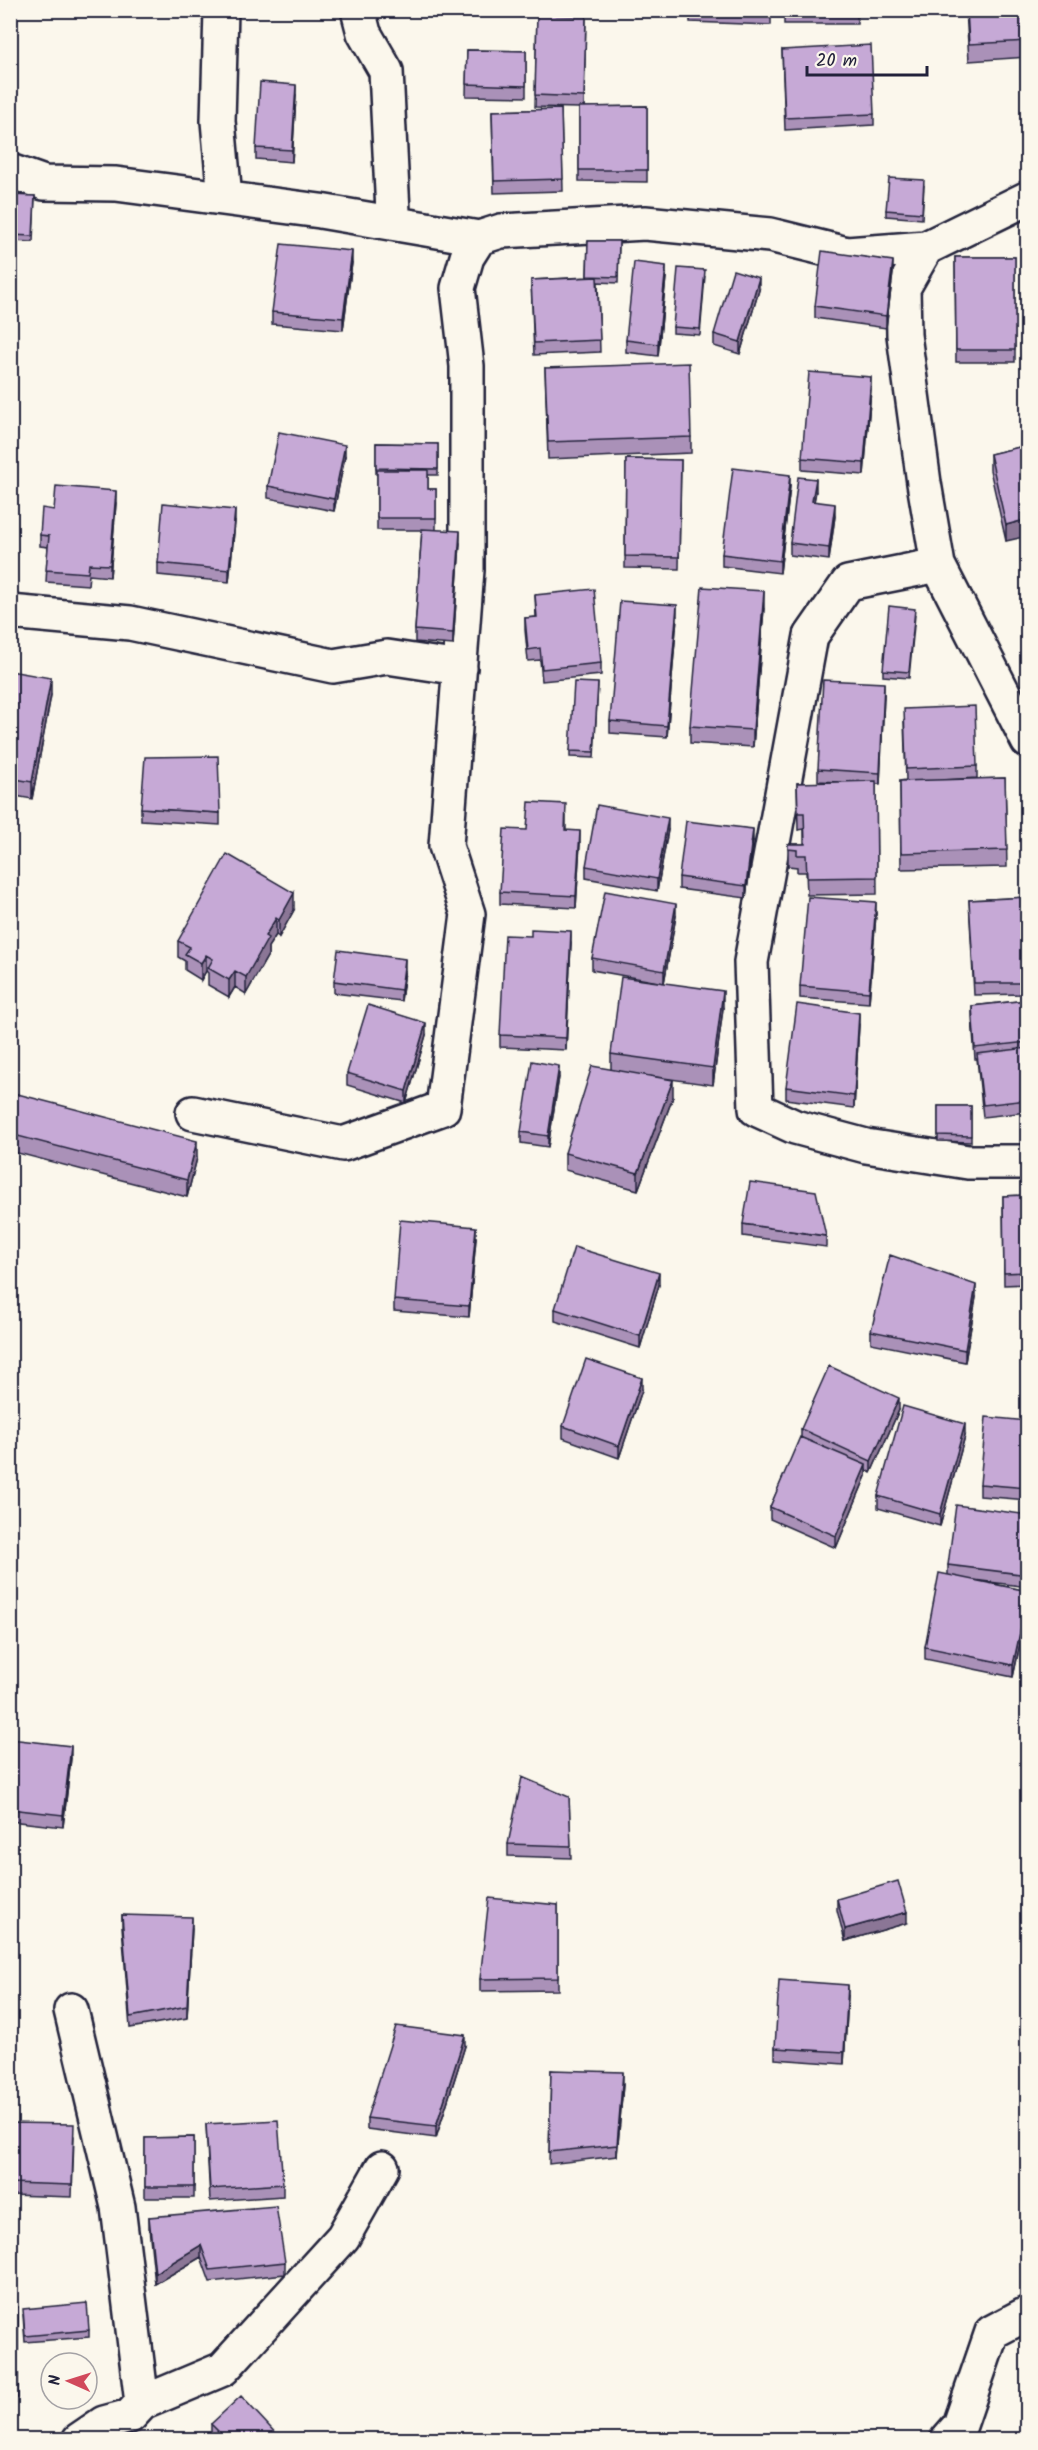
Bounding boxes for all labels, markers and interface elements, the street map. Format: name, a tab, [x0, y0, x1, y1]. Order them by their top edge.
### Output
scale bar	[807, 39, 927, 77]
text: 20 m	[816, 47, 857, 76]
north arrow	[39, 2351, 99, 2411]
text: N	[43, 2375, 68, 2386]

